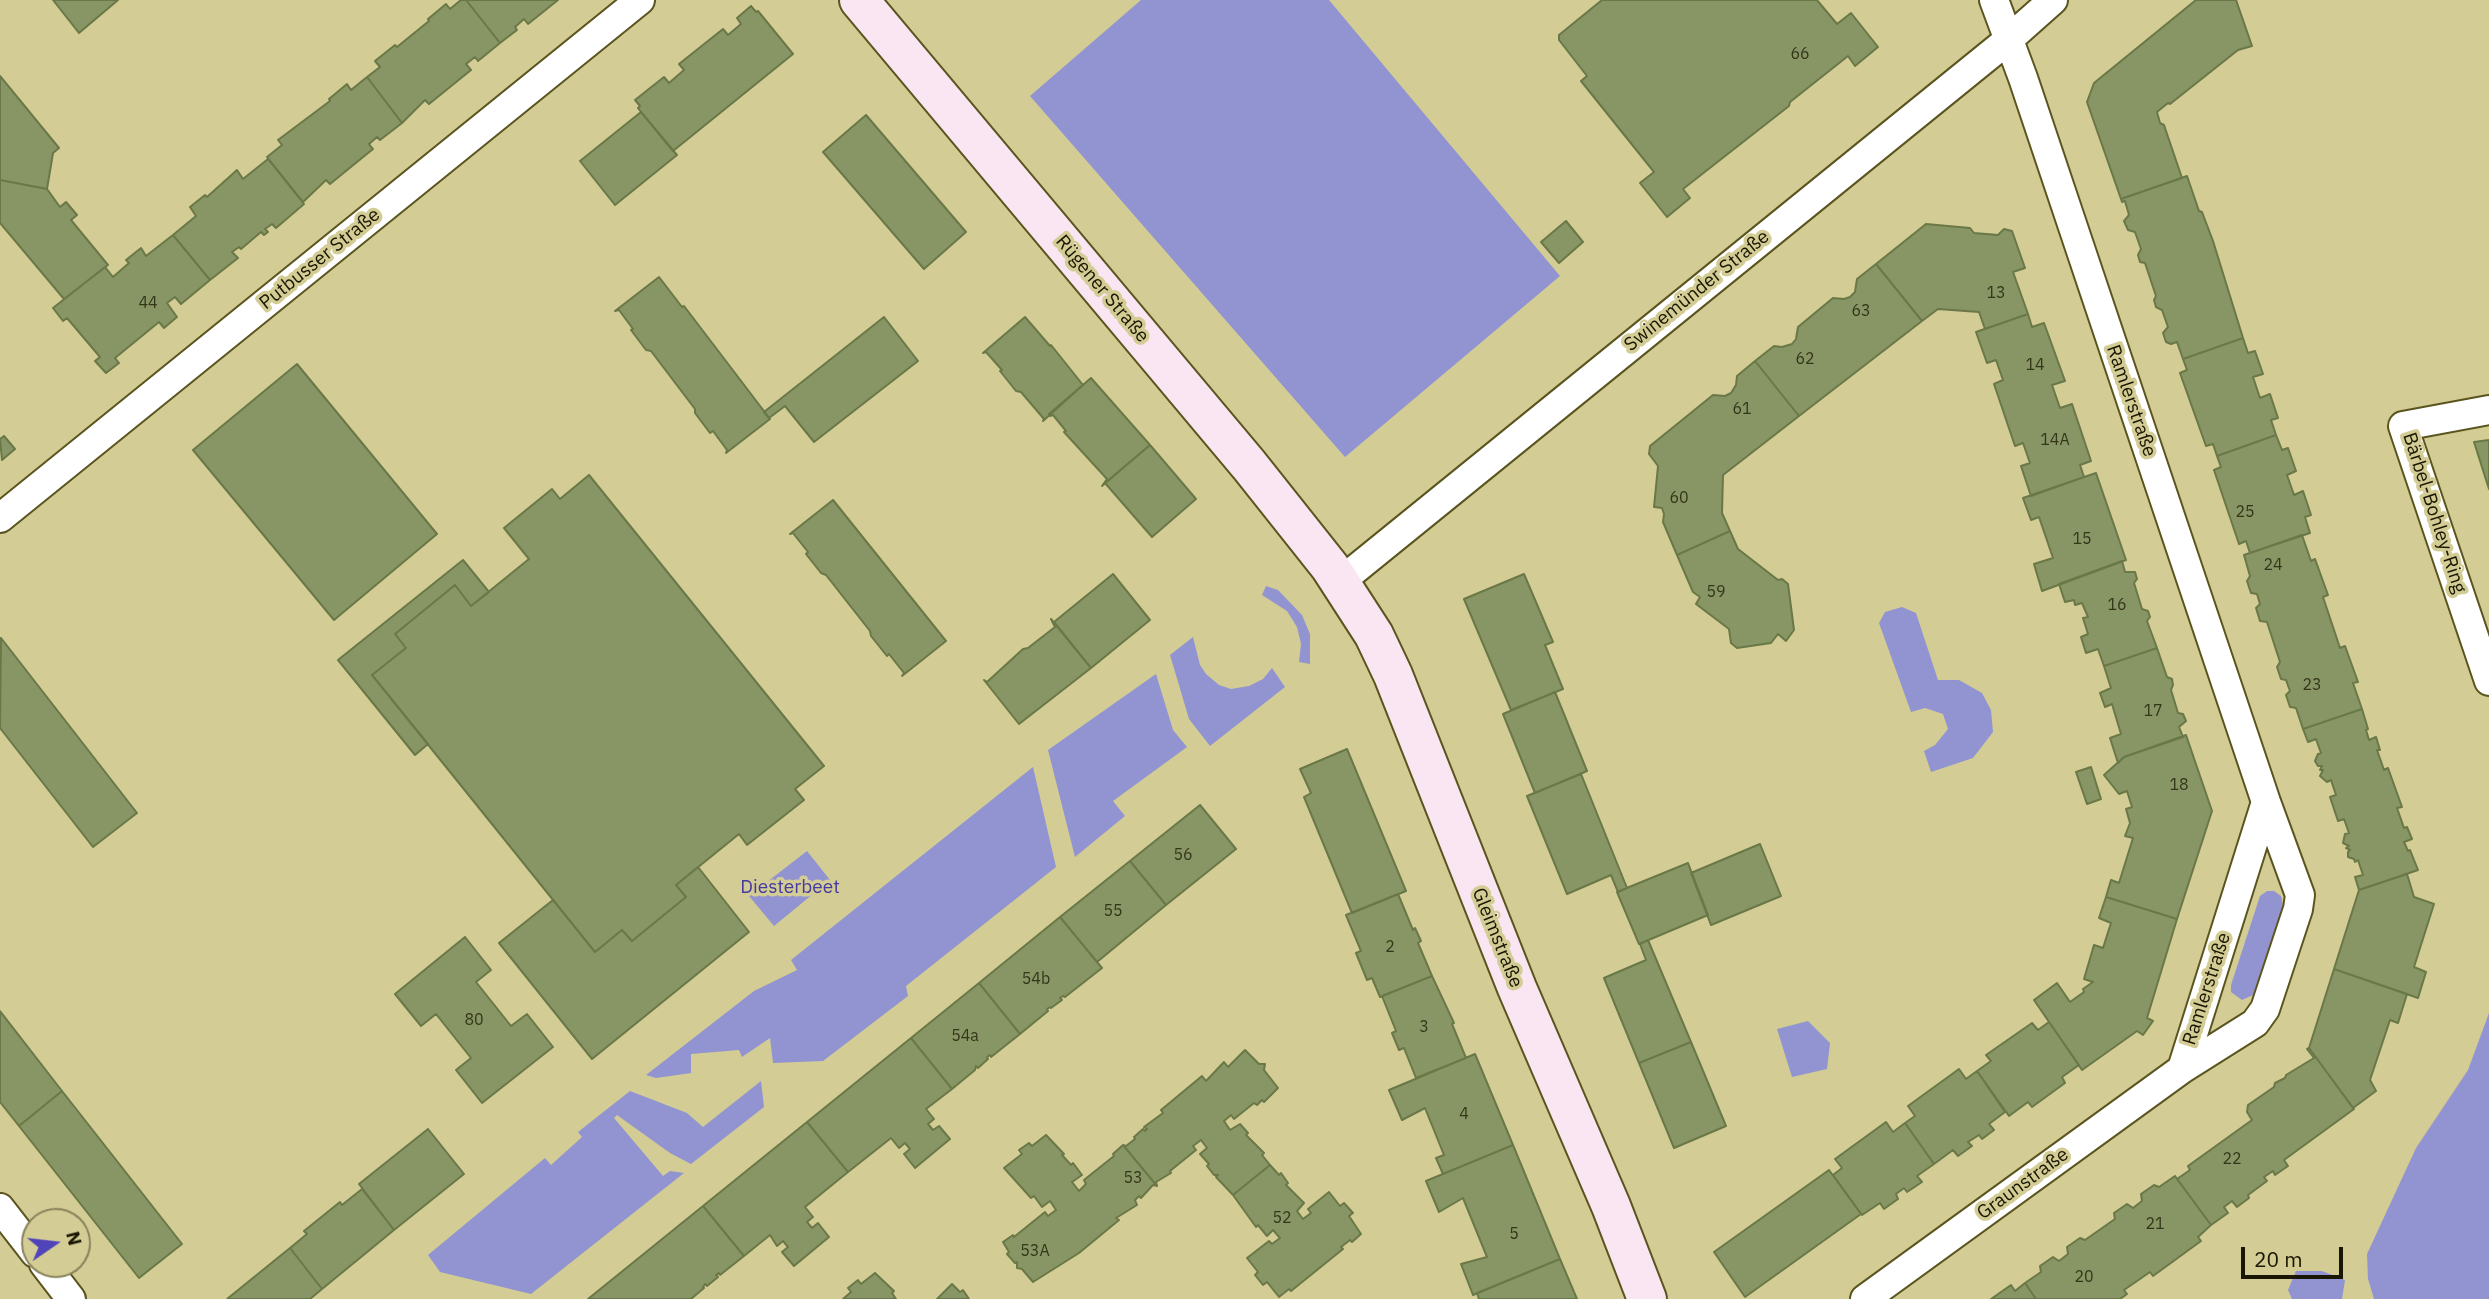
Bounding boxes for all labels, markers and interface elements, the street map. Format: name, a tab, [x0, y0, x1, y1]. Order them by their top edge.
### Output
house number: 66	[1790, 44, 1810, 64]
street label: Putbusser Straße	[255, 203, 385, 315]
street label: Swinemünder Straße	[1620, 225, 1774, 357]
street label: Rügener Straße	[1050, 231, 1154, 347]
house number: 13	[1986, 283, 2006, 303]
house number: 44	[138, 293, 158, 313]
house number: 63	[1851, 301, 1871, 321]
street label: Ramlerstraße	[2101, 342, 2161, 460]
house number: 62	[1795, 349, 1815, 369]
house number: 14	[2025, 355, 2045, 375]
house number: 61	[1732, 399, 1752, 419]
house number: 14A	[2040, 430, 2070, 450]
street label: Bärbel-Bohley-Ring	[2397, 430, 2471, 596]
house number: 60	[1669, 488, 1689, 508]
house number: 25	[2235, 502, 2255, 522]
house number: 15	[2072, 529, 2092, 549]
house number: 24	[2263, 555, 2283, 575]
house number: 59	[1706, 582, 1726, 602]
house number: 16	[2107, 595, 2127, 615]
house number: 23	[2302, 675, 2322, 695]
house number: 17	[2143, 701, 2163, 721]
house number: 18	[2169, 775, 2189, 795]
house number: 56	[1173, 845, 1193, 865]
park label: Diesterbeet	[740, 877, 840, 899]
street label: Gleimstraße	[1467, 885, 1527, 991]
house number: 55	[1103, 901, 1123, 921]
street label: Ramlerstraße	[2178, 930, 2236, 1048]
house number: 2	[1385, 937, 1395, 957]
house number: 54b	[1022, 969, 1050, 989]
house number: 80	[464, 1010, 484, 1030]
house number: 3	[1419, 1017, 1429, 1037]
house number: 54a	[951, 1026, 979, 1046]
house number: 4	[1459, 1104, 1469, 1124]
street label: Graunstraße	[1973, 1143, 2073, 1225]
house number: 22	[2222, 1149, 2242, 1169]
house number: 53	[1123, 1168, 1143, 1188]
north arrow	[21, 1208, 91, 1278]
house number: 52	[1272, 1208, 1292, 1228]
house number: 21	[2145, 1214, 2165, 1234]
house number: 5	[1509, 1224, 1519, 1244]
text: N	[61, 1229, 88, 1248]
scale bar	[2244, 1232, 2346, 1276]
house number: 53A	[1020, 1241, 1050, 1261]
text: 20 m	[2254, 1245, 2303, 1273]
house number: 20	[2074, 1267, 2094, 1287]

